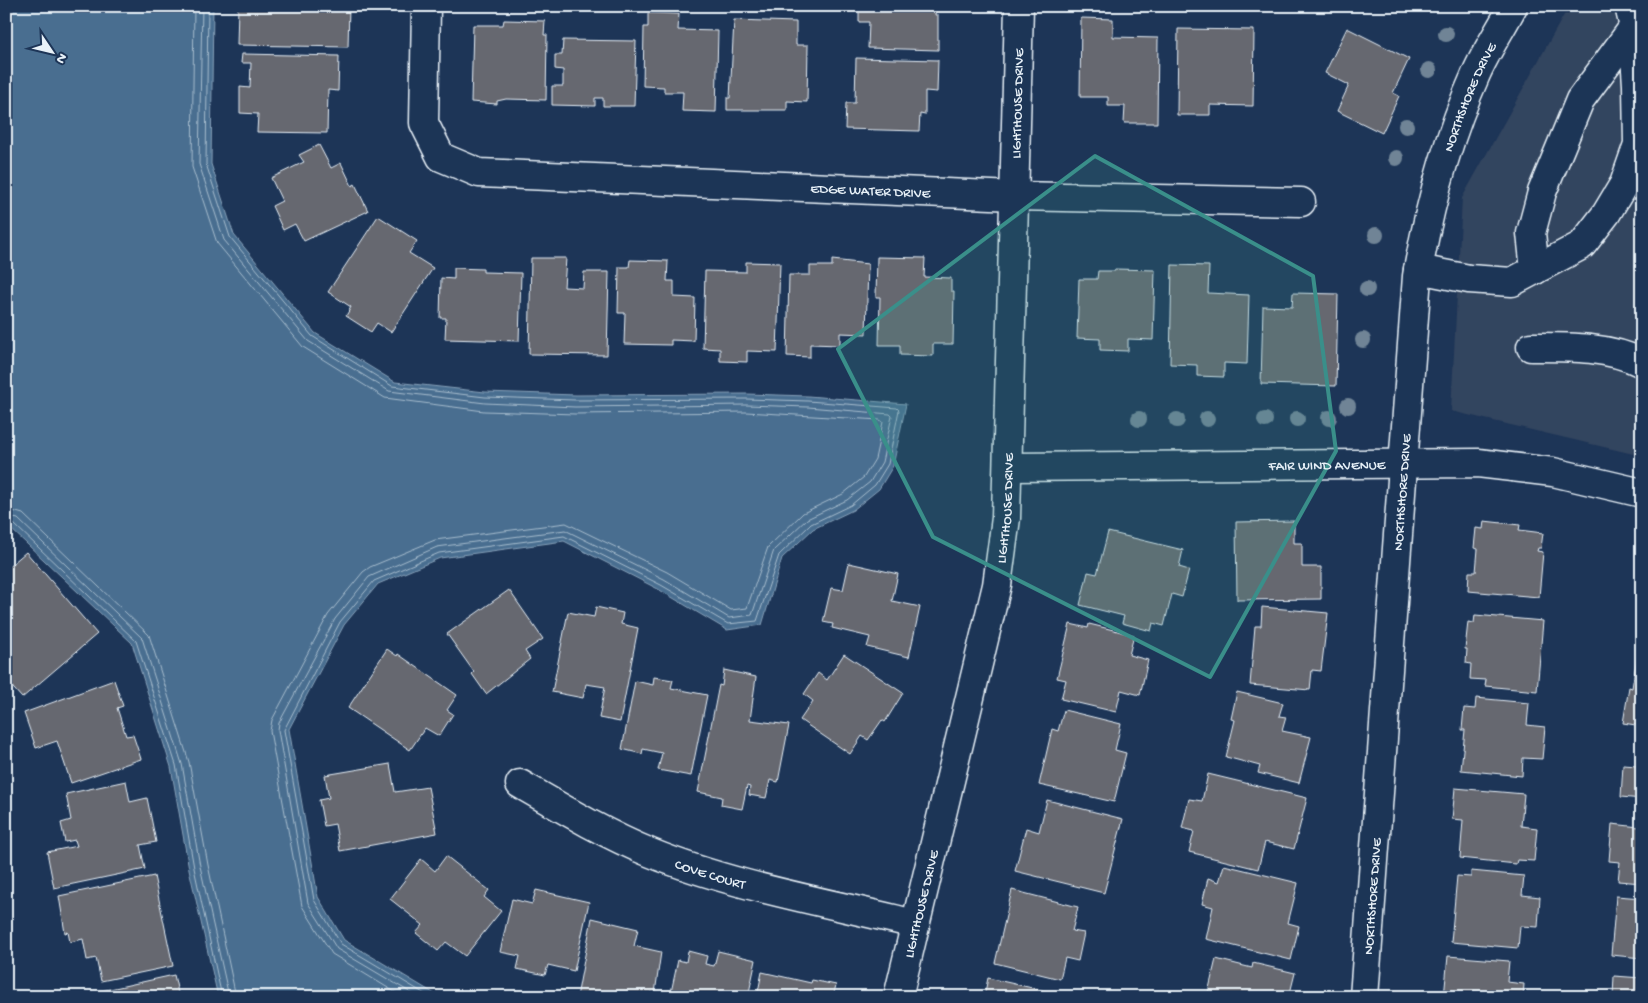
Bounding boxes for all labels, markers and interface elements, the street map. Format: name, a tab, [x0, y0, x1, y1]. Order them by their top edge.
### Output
north arrow	[28, 28, 78, 78]
street label: NORTHSHORE DRIVE	[1441, 39, 1502, 154]
street label: LIGHTHOUSE DRIVE	[1009, 47, 1029, 159]
text: N	[51, 49, 70, 67]
street label: EDGE WATER DRIVE	[810, 181, 932, 203]
street label: NORTHSHORE DRIVE	[1391, 432, 1416, 552]
street label: LIGHTHOUSE DRIVE	[994, 452, 1019, 565]
street label: FAIR WIND AVENUE	[1267, 458, 1387, 476]
street label: NORTHSHORE DRIVE	[1361, 836, 1387, 955]
street label: LIGHTHOUSE DRIVE	[902, 847, 944, 960]
street label: COVE COURT	[672, 857, 747, 895]

